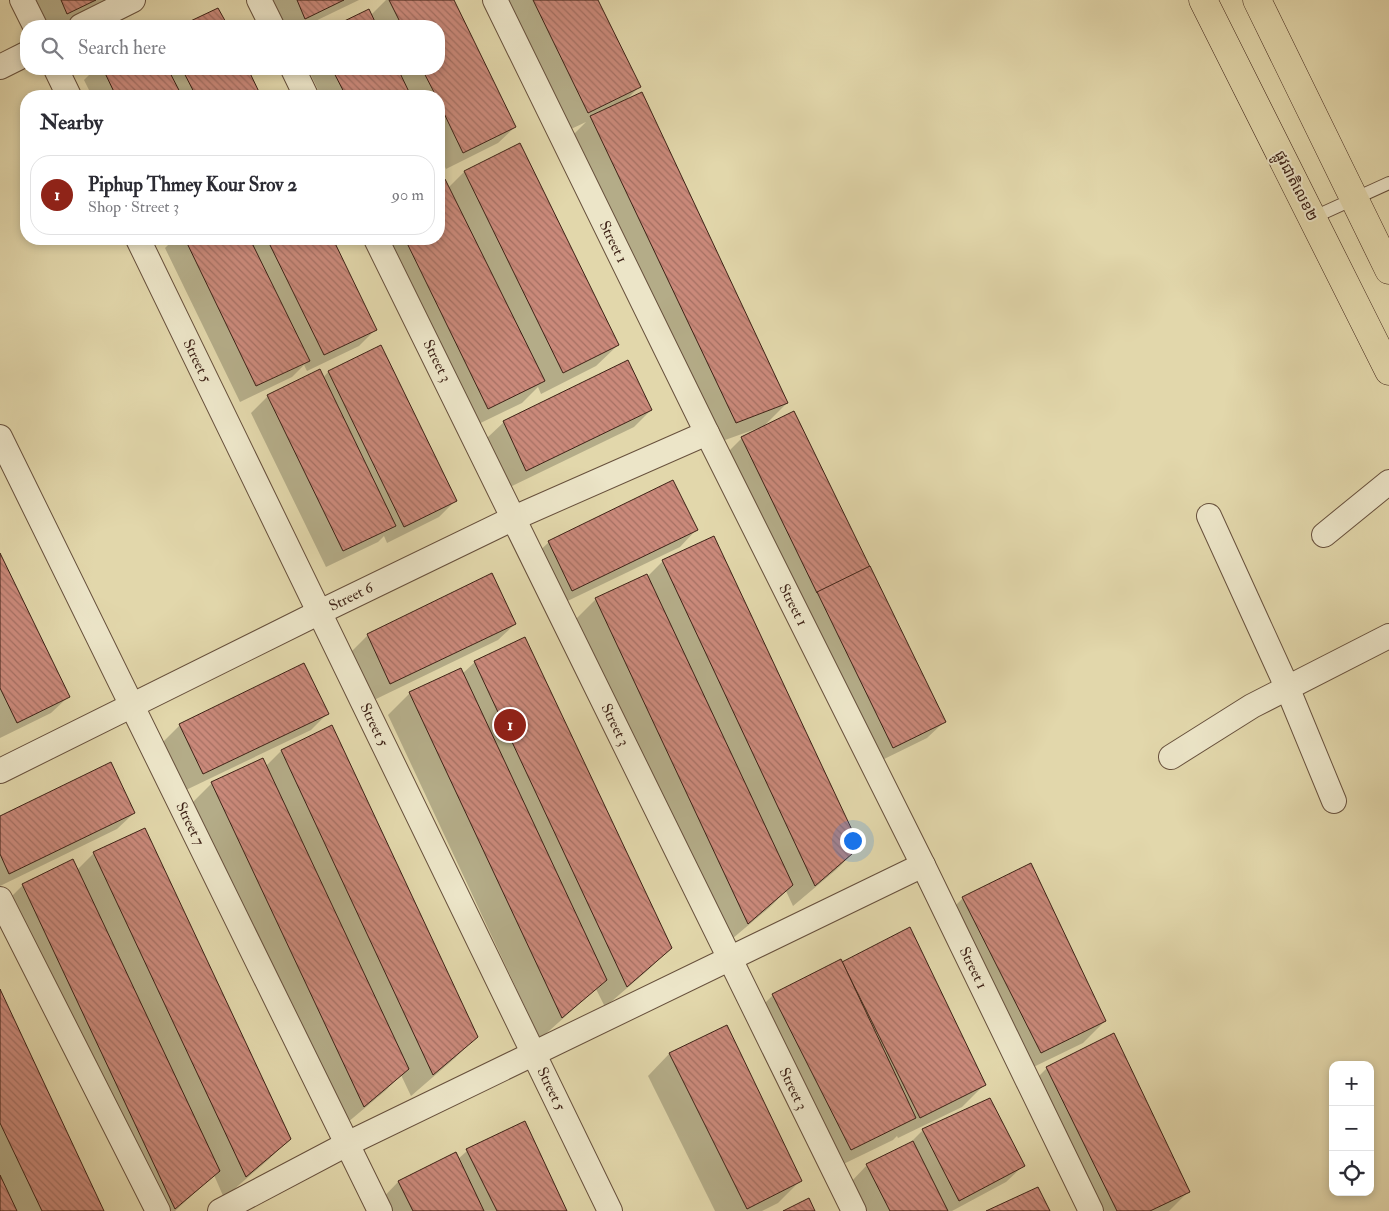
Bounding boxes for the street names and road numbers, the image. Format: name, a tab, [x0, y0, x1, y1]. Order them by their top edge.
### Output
street label: ផ្លូវជាតិលេខ២	[1267, 147, 1322, 226]
street label: Street 1	[595, 218, 631, 266]
street label: Street 5	[178, 336, 216, 386]
street label: Street 3	[419, 337, 455, 385]
street label: Street 6	[326, 578, 378, 616]
street label: Street 1	[774, 581, 812, 629]
street label: Street 5	[355, 700, 393, 750]
street label: Street 3	[597, 701, 633, 749]
street label: Street 7	[171, 799, 209, 849]
street label: Street 1	[955, 944, 991, 992]
street label: Street 5	[532, 1064, 570, 1114]
street label: Street 3	[775, 1065, 811, 1113]

